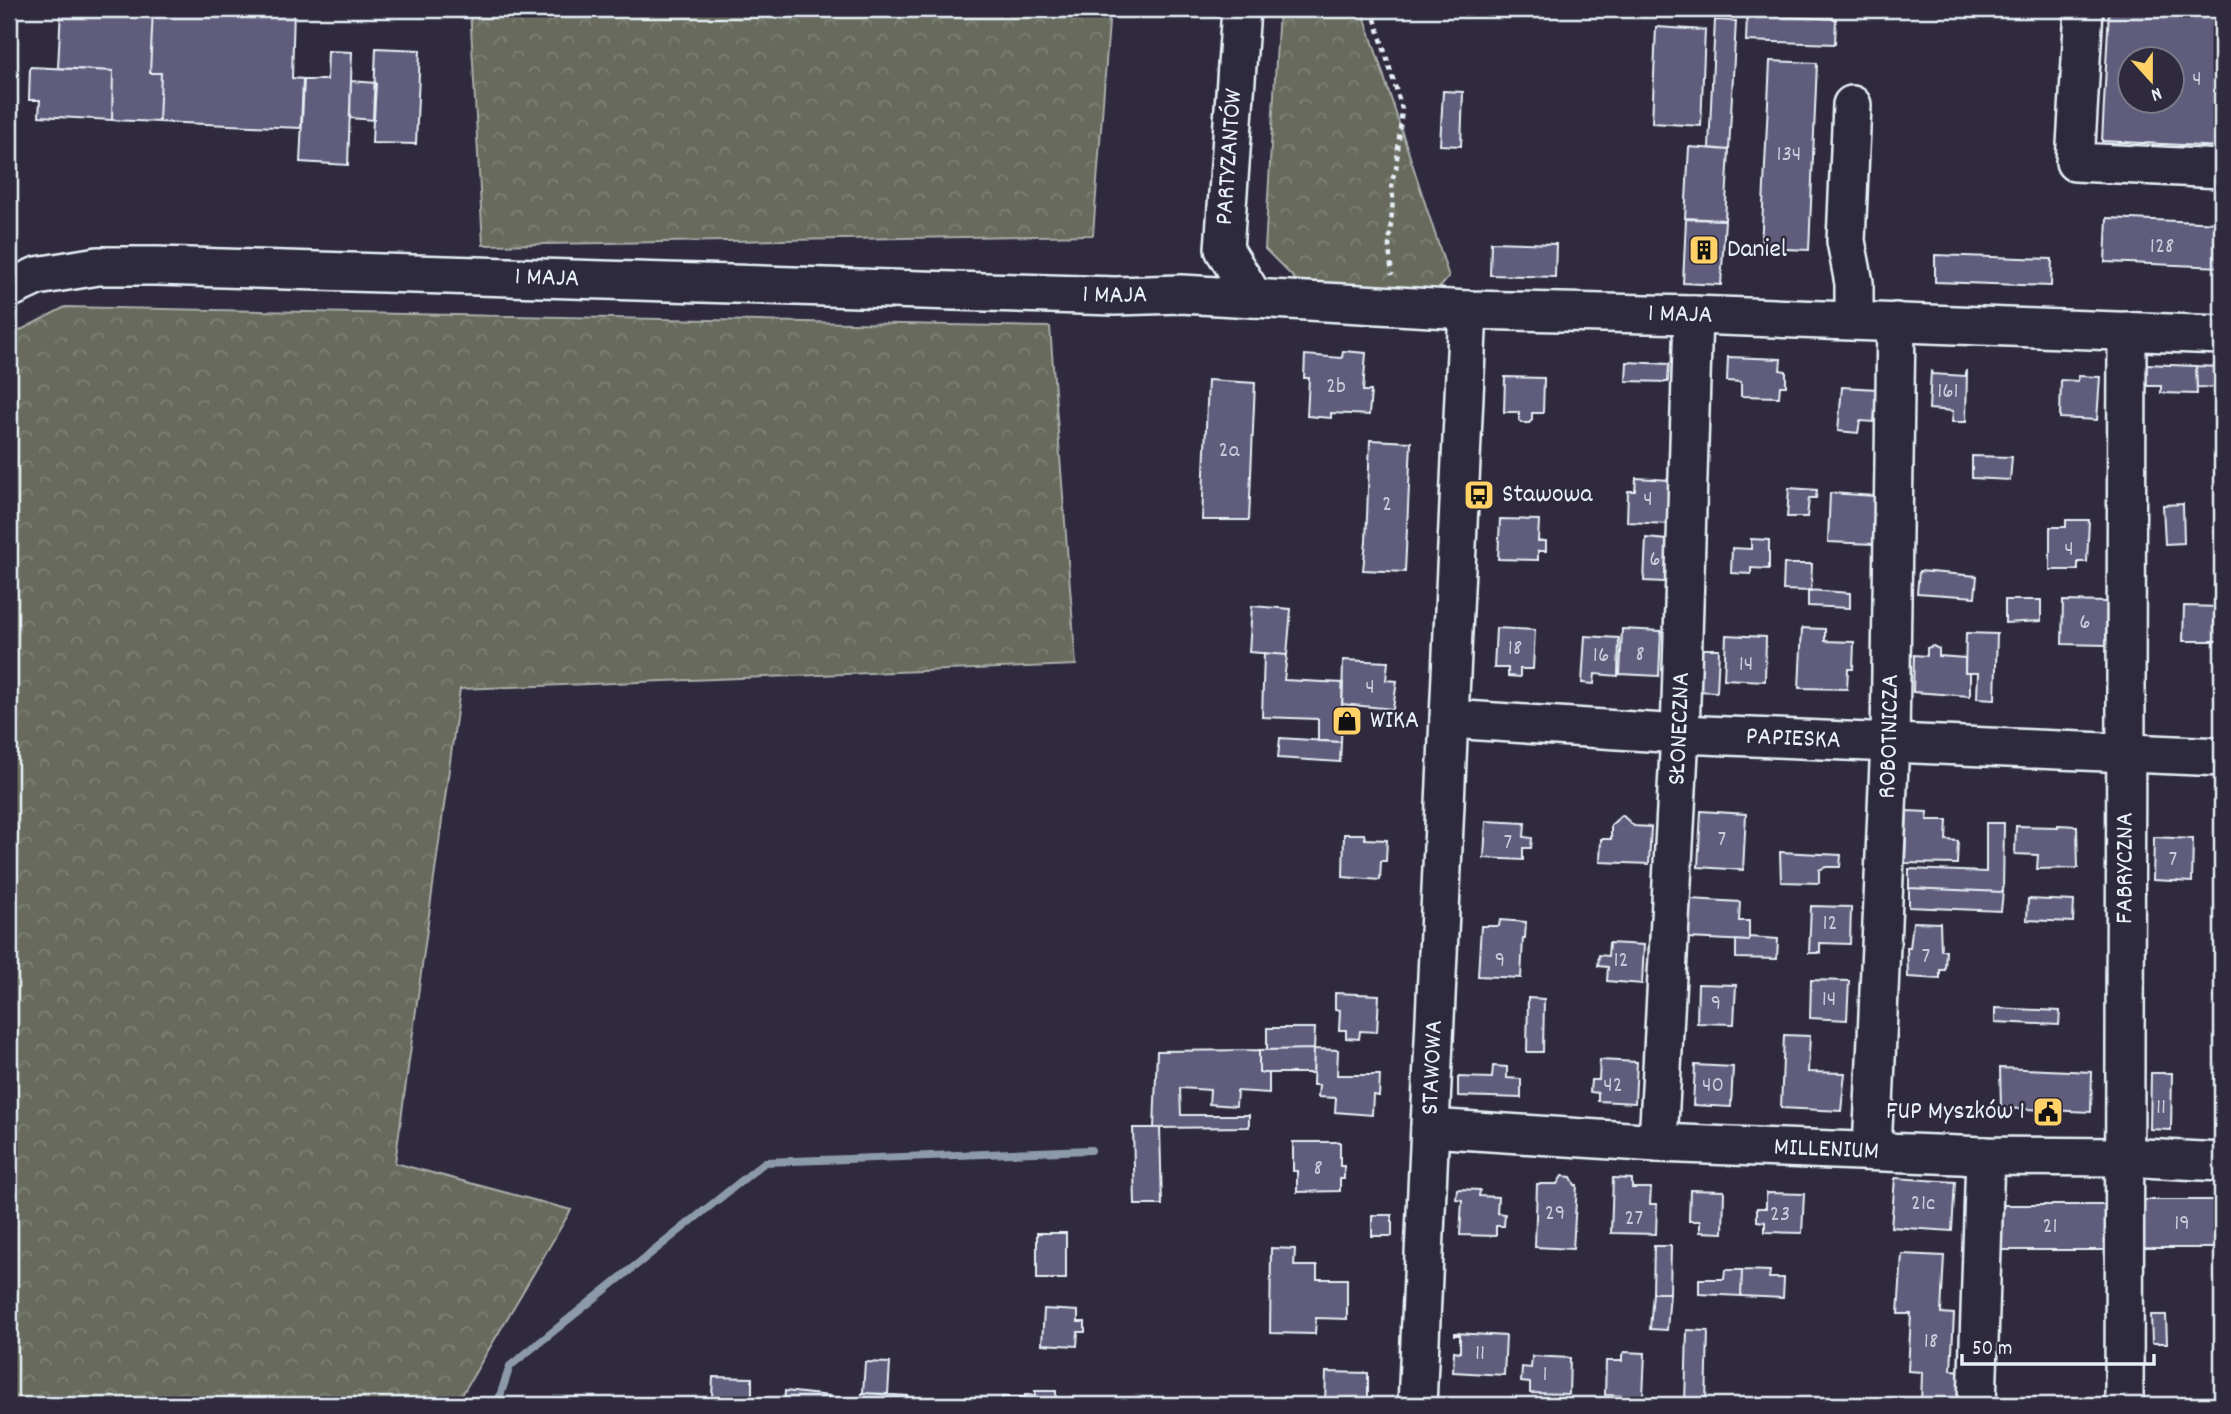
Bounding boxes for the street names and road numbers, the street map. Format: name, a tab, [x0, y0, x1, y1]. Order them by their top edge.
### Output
street label: PARTYZANTÓW	[1207, 88, 1253, 226]
street label: 1 MAJA	[514, 259, 580, 298]
street label: 1 MAJA	[1082, 276, 1148, 315]
street label: 1 MAJA	[1648, 296, 1713, 334]
street label: SŁONECZNA	[1659, 671, 1700, 786]
street label: ROBOTNICZA	[1869, 674, 1909, 800]
street label: PAPIESKA	[1745, 718, 1842, 759]
street label: FABRYCZNA	[2107, 812, 2144, 924]
street label: STAWOWA	[1412, 1019, 1453, 1116]
street label: MILLENIUM	[1773, 1129, 1880, 1170]

